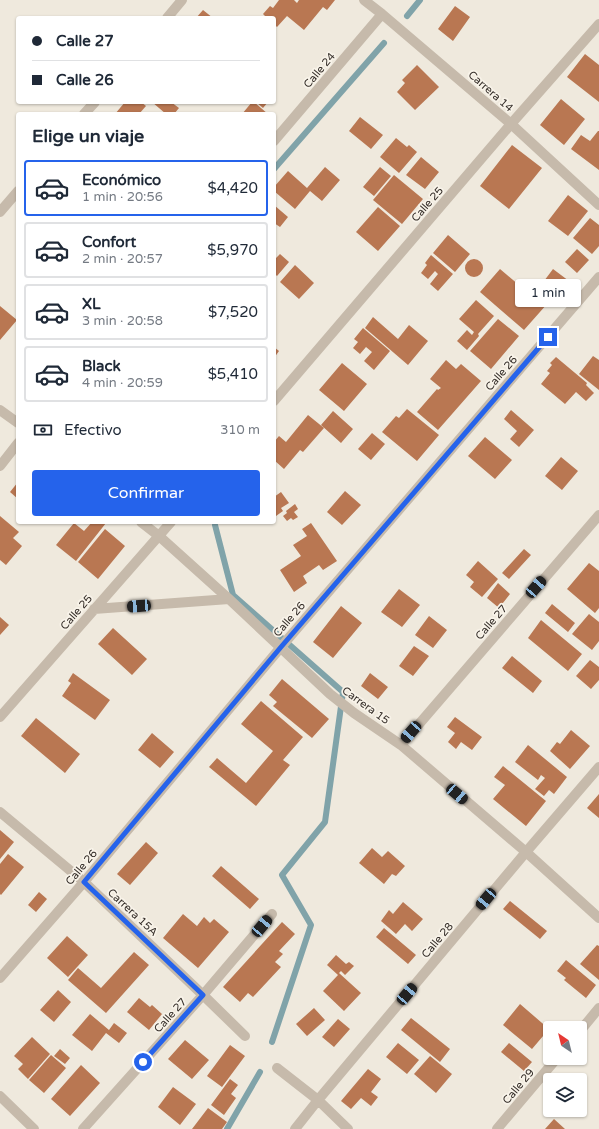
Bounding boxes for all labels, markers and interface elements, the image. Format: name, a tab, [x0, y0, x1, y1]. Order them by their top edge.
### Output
text: Calle 27	[56, 32, 114, 50]
street label: Calle 24	[301, 50, 338, 91]
street label: Carrera 14	[466, 68, 516, 115]
text: Calle 26	[56, 71, 114, 89]
text: Elige un viaje	[32, 125, 144, 147]
icon: car	[34, 170, 70, 206]
text: Económico	[82, 171, 161, 189]
text: $4,420	[207, 179, 258, 197]
street label: Calle 25	[409, 184, 446, 225]
text: 1 min · 20:56	[82, 189, 163, 205]
icon: car	[34, 232, 70, 268]
text: Confort	[82, 233, 136, 251]
text: $5,970	[207, 241, 258, 259]
text: 2 min · 20:57	[82, 251, 163, 267]
callout: 1 min	[515, 279, 581, 307]
text: 1 min	[531, 285, 565, 301]
icon: car	[34, 294, 70, 330]
text: XL	[82, 295, 101, 313]
text: $7,520	[208, 303, 258, 321]
text: 3 min · 20:58	[82, 313, 163, 329]
route end	[539, 328, 557, 346]
street label: Calle 26	[483, 353, 520, 394]
icon: car	[34, 356, 70, 392]
text: Black	[82, 357, 121, 375]
text: $5,410	[208, 365, 258, 383]
text: 4 min · 20:59	[82, 375, 163, 391]
icon: cash	[32, 419, 54, 441]
text: Efectivo	[64, 421, 122, 439]
text: 310 m	[220, 422, 260, 438]
button: Confirmar	[32, 470, 260, 516]
car	[524, 574, 548, 600]
street label: Calle 25	[58, 592, 95, 633]
car	[127, 599, 151, 613]
street label: Calle 26	[271, 599, 308, 640]
street label: Calle 27	[473, 602, 510, 643]
street label: Carrera 15	[339, 684, 392, 727]
car	[399, 719, 423, 745]
car	[444, 782, 470, 806]
street label: Calle 26	[63, 847, 100, 888]
street label: Carrera 15A	[105, 886, 160, 939]
car	[474, 886, 498, 912]
car	[250, 913, 274, 939]
street label: Calle 28	[419, 920, 456, 961]
car	[395, 981, 419, 1007]
street label: Calle 27	[151, 995, 189, 1035]
north arrow	[543, 1021, 587, 1065]
map controls	[543, 1021, 587, 1117]
route start	[134, 1053, 152, 1071]
street label: Calle 29	[500, 1066, 537, 1107]
button: layers	[543, 1073, 587, 1117]

